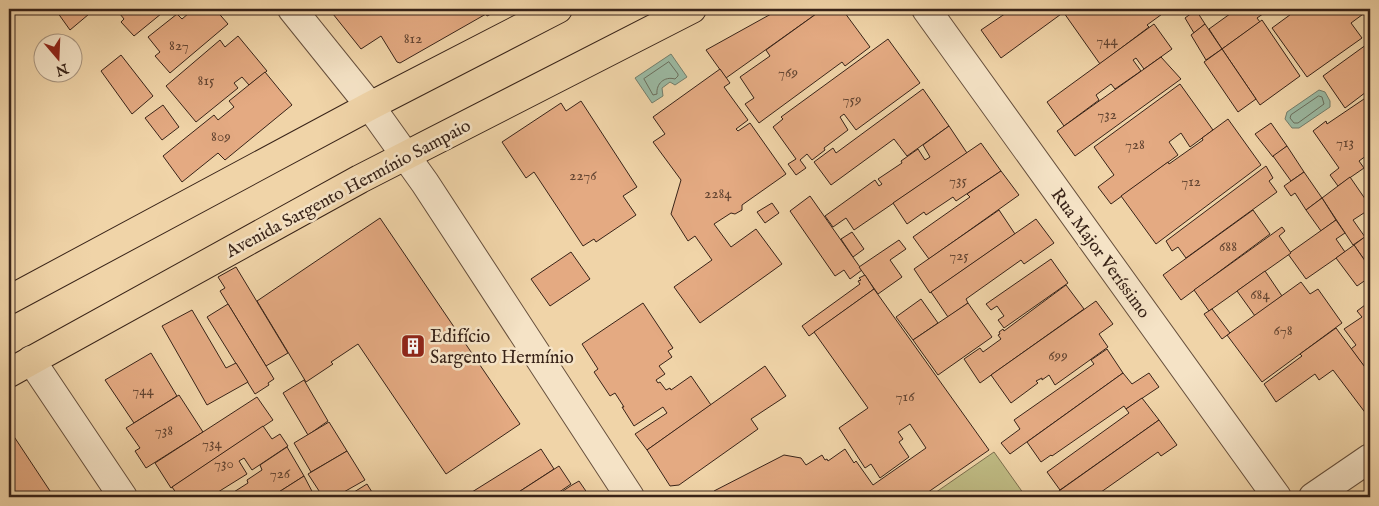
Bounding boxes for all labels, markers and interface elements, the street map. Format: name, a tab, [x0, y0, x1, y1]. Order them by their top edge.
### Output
house number: 812	[404, 29, 422, 48]
house number: 744	[1096, 31, 1118, 50]
north arrow	[32, 32, 82, 82]
house number: 827	[169, 36, 189, 55]
text: N	[53, 59, 72, 80]
house number: 769	[778, 63, 798, 82]
house number: 815	[198, 71, 215, 90]
house number: 759	[843, 90, 862, 109]
house number: 732	[1097, 105, 1117, 124]
street label: Avenida Sargento Hermínio Sampaio	[221, 115, 475, 264]
house number: 809	[211, 127, 231, 146]
house number: 713	[1336, 133, 1354, 152]
house number: 728	[1125, 135, 1145, 154]
house number: 2276	[569, 166, 597, 185]
house number: 735	[949, 171, 968, 190]
house number: 712	[1181, 172, 1201, 191]
house number: 2284	[704, 184, 732, 203]
street label: Rua Major Veríssimo	[1045, 184, 1155, 324]
house number: 688	[1219, 237, 1237, 256]
house number: 725	[949, 246, 969, 265]
house number: 684	[1250, 285, 1270, 304]
house number: 678	[1273, 321, 1293, 340]
place label: Edifício Sargento Hermínio	[430, 326, 574, 370]
building icon: Edifício Sargento Hermínio	[400, 333, 426, 359]
house number: 699	[1048, 346, 1068, 365]
house number: 744	[132, 381, 154, 400]
house number: 716	[896, 387, 915, 406]
house number: 738	[155, 421, 173, 440]
house number: 734	[202, 434, 223, 453]
house number: 730	[214, 454, 234, 473]
house number: 726	[270, 464, 291, 483]

